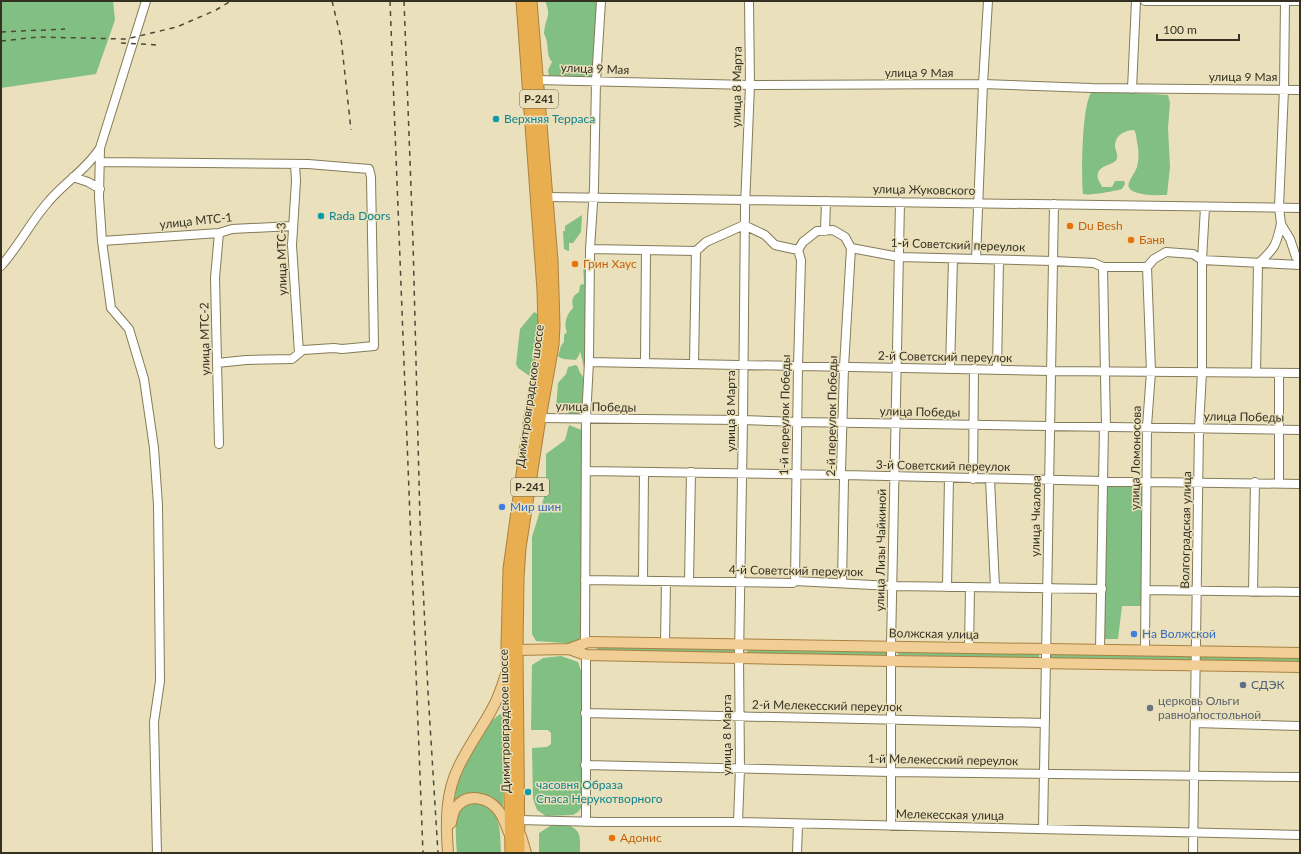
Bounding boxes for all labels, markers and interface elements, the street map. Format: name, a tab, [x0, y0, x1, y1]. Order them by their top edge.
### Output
scale bar	[1157, 16, 1239, 42]
text: 100 m	[1163, 22, 1197, 37]
street label: улица 8 Марта	[728, 46, 745, 128]
street label: улица 9 Мая	[560, 60, 630, 77]
street label: улица 9 Мая	[885, 65, 953, 80]
street label: улица 9 Мая	[1209, 69, 1277, 84]
road number: Р-241	[520, 90, 558, 108]
place label: Верхняя Терраса	[504, 111, 595, 126]
marker: Верхняя Терраса	[491, 114, 501, 124]
street label: улица Жуковского	[873, 181, 976, 198]
place label: Rada Doors	[329, 208, 390, 223]
street label: улица МТС-1	[159, 209, 233, 232]
marker: Rada Doors	[316, 211, 326, 221]
place label: Du Besh	[1078, 218, 1123, 233]
marker: Du Besh	[1065, 221, 1075, 231]
street label: улица МТС-3	[273, 222, 290, 296]
place label: Баня	[1139, 232, 1165, 247]
street label: 1-й Советский переулок	[890, 235, 1026, 254]
marker: Баня	[1126, 235, 1136, 245]
place label: Грин Хаус	[583, 256, 637, 271]
marker: Грин Хаус	[570, 259, 580, 269]
street label: улица МТС-2	[196, 302, 213, 376]
street label: Димитровградское шоссе	[512, 323, 547, 468]
street label: 2-й Советский переулок	[878, 348, 1013, 365]
street label: 1-й переулок Победы	[776, 354, 793, 476]
street label: 2-й переулок Победы	[823, 355, 840, 477]
street label: улица 8 Марта	[723, 370, 738, 452]
street label: улица Победы	[556, 398, 636, 415]
street label: улица Победы	[880, 403, 960, 420]
street label: улица Ломоносова	[1127, 406, 1144, 510]
street label: улица Победы	[1204, 408, 1284, 425]
street label: 3-й Советский переулок	[876, 457, 1011, 474]
street label: Волгоградская улица	[1177, 471, 1194, 589]
street label: улица Чкалова	[1027, 475, 1044, 557]
road number: Р-241	[511, 478, 549, 496]
street label: улица Лизы Чайкиной	[872, 488, 889, 611]
place label: Мир шин	[510, 499, 561, 514]
marker: Мир шин	[497, 502, 507, 512]
street label: 4-й Советский переулок	[729, 562, 864, 579]
street label: Волжская улица	[889, 625, 979, 642]
place label: На Волжской	[1142, 626, 1216, 641]
marker: На Волжской	[1129, 629, 1139, 639]
street label: Димитровградское шоссе	[496, 649, 513, 793]
place label: СДЭК	[1251, 677, 1285, 692]
marker: СДЭК	[1238, 680, 1248, 690]
place label: церковь Ольги равноапостольной	[1158, 693, 1261, 722]
street label: улица 8 Марта	[719, 694, 734, 776]
street label: 2-й Мелекесский переулок	[752, 697, 903, 714]
marker: церковь Ольги равноапостольной	[1145, 703, 1155, 713]
street label: 1-й Мелекесский переулок	[868, 751, 1019, 768]
place label: часовня Образа Спаса Нерукотворного	[536, 777, 663, 806]
marker: часовня Образа Спаса Нерукотворного	[523, 787, 533, 797]
street label: Мелекесская улица	[896, 806, 1004, 823]
place label: Адонис	[620, 830, 662, 845]
marker: Адонис	[607, 833, 617, 843]

